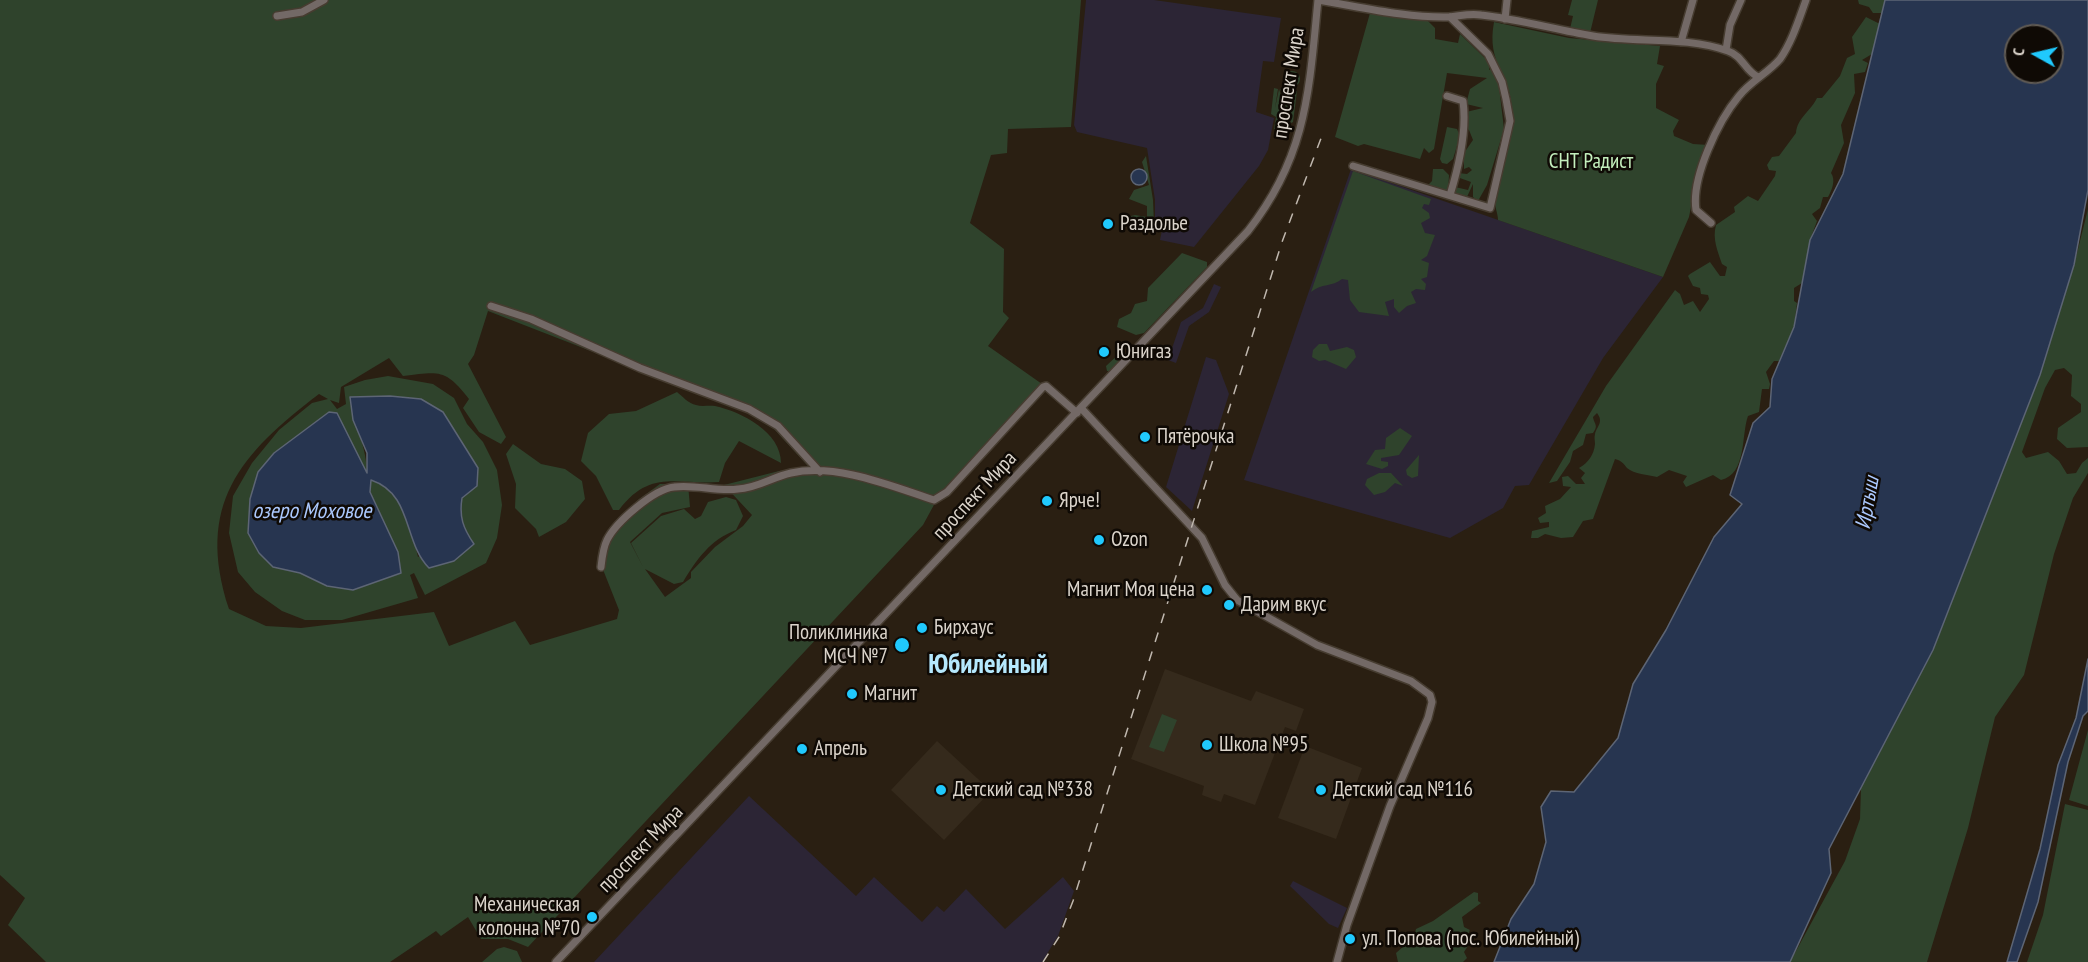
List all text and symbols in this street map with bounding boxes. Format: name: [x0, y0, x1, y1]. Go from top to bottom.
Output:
north arrow: [2004, 24, 2064, 84]
street label: проспект Мира: [1268, 26, 1310, 140]
text: С: [2008, 47, 2029, 57]
park label: СНТ Радист: [1549, 149, 1633, 175]
place label: Раздолье: [1120, 211, 1188, 237]
marker: Раздолье: [1101, 217, 1115, 231]
place label: Юнигаз: [1116, 339, 1171, 365]
marker: Юнигаз: [1097, 345, 1111, 359]
place label: Пятёрочка: [1157, 424, 1234, 450]
marker: Пятёрочка: [1138, 430, 1152, 444]
street label: проспект Мира: [928, 447, 1022, 545]
water label: Иртыш: [1850, 475, 1886, 531]
place label: Ярче!: [1059, 488, 1100, 514]
marker: Ярче!: [1040, 494, 1054, 508]
water label: озеро Моховое: [253, 499, 371, 525]
place label: Ozon: [1111, 527, 1148, 553]
marker: Ozon: [1092, 533, 1106, 547]
place label: Магнит Моя цена: [1067, 577, 1195, 603]
marker: Магнит Моя цена: [1200, 583, 1214, 597]
place label: Дарим вкус: [1241, 592, 1326, 618]
marker: Дарим вкус: [1222, 598, 1236, 612]
place label: Бирхаус: [934, 615, 994, 641]
place label: Поликлиника МСЧ №7: [789, 620, 888, 670]
marker: Бирхаус: [915, 621, 929, 635]
marker: Поликлиника МСЧ №7: [893, 636, 911, 654]
district label: Юбилейный: [928, 649, 1048, 681]
place label: Магнит: [864, 681, 917, 707]
marker: Магнит: [845, 687, 859, 701]
place label: Школа №95: [1219, 732, 1308, 758]
place label: Апрель: [814, 736, 867, 762]
marker: Школа №95: [1200, 738, 1214, 752]
marker: Апрель: [795, 742, 809, 756]
place label: Детский сад №338: [953, 777, 1093, 803]
place label: Детский сад №116: [1333, 777, 1473, 803]
marker: Детский сад №338: [934, 783, 948, 797]
marker: Детский сад №116: [1314, 783, 1328, 797]
street label: проспект Мира: [593, 800, 689, 898]
place label: Механическая колонна №70: [474, 892, 580, 942]
marker: Механическая колонна №70: [585, 910, 599, 924]
place label: ул. Попова (пос. Юбилейный): [1362, 926, 1579, 952]
marker: ул. Попова (пос. Юбилейный): [1343, 932, 1357, 946]

